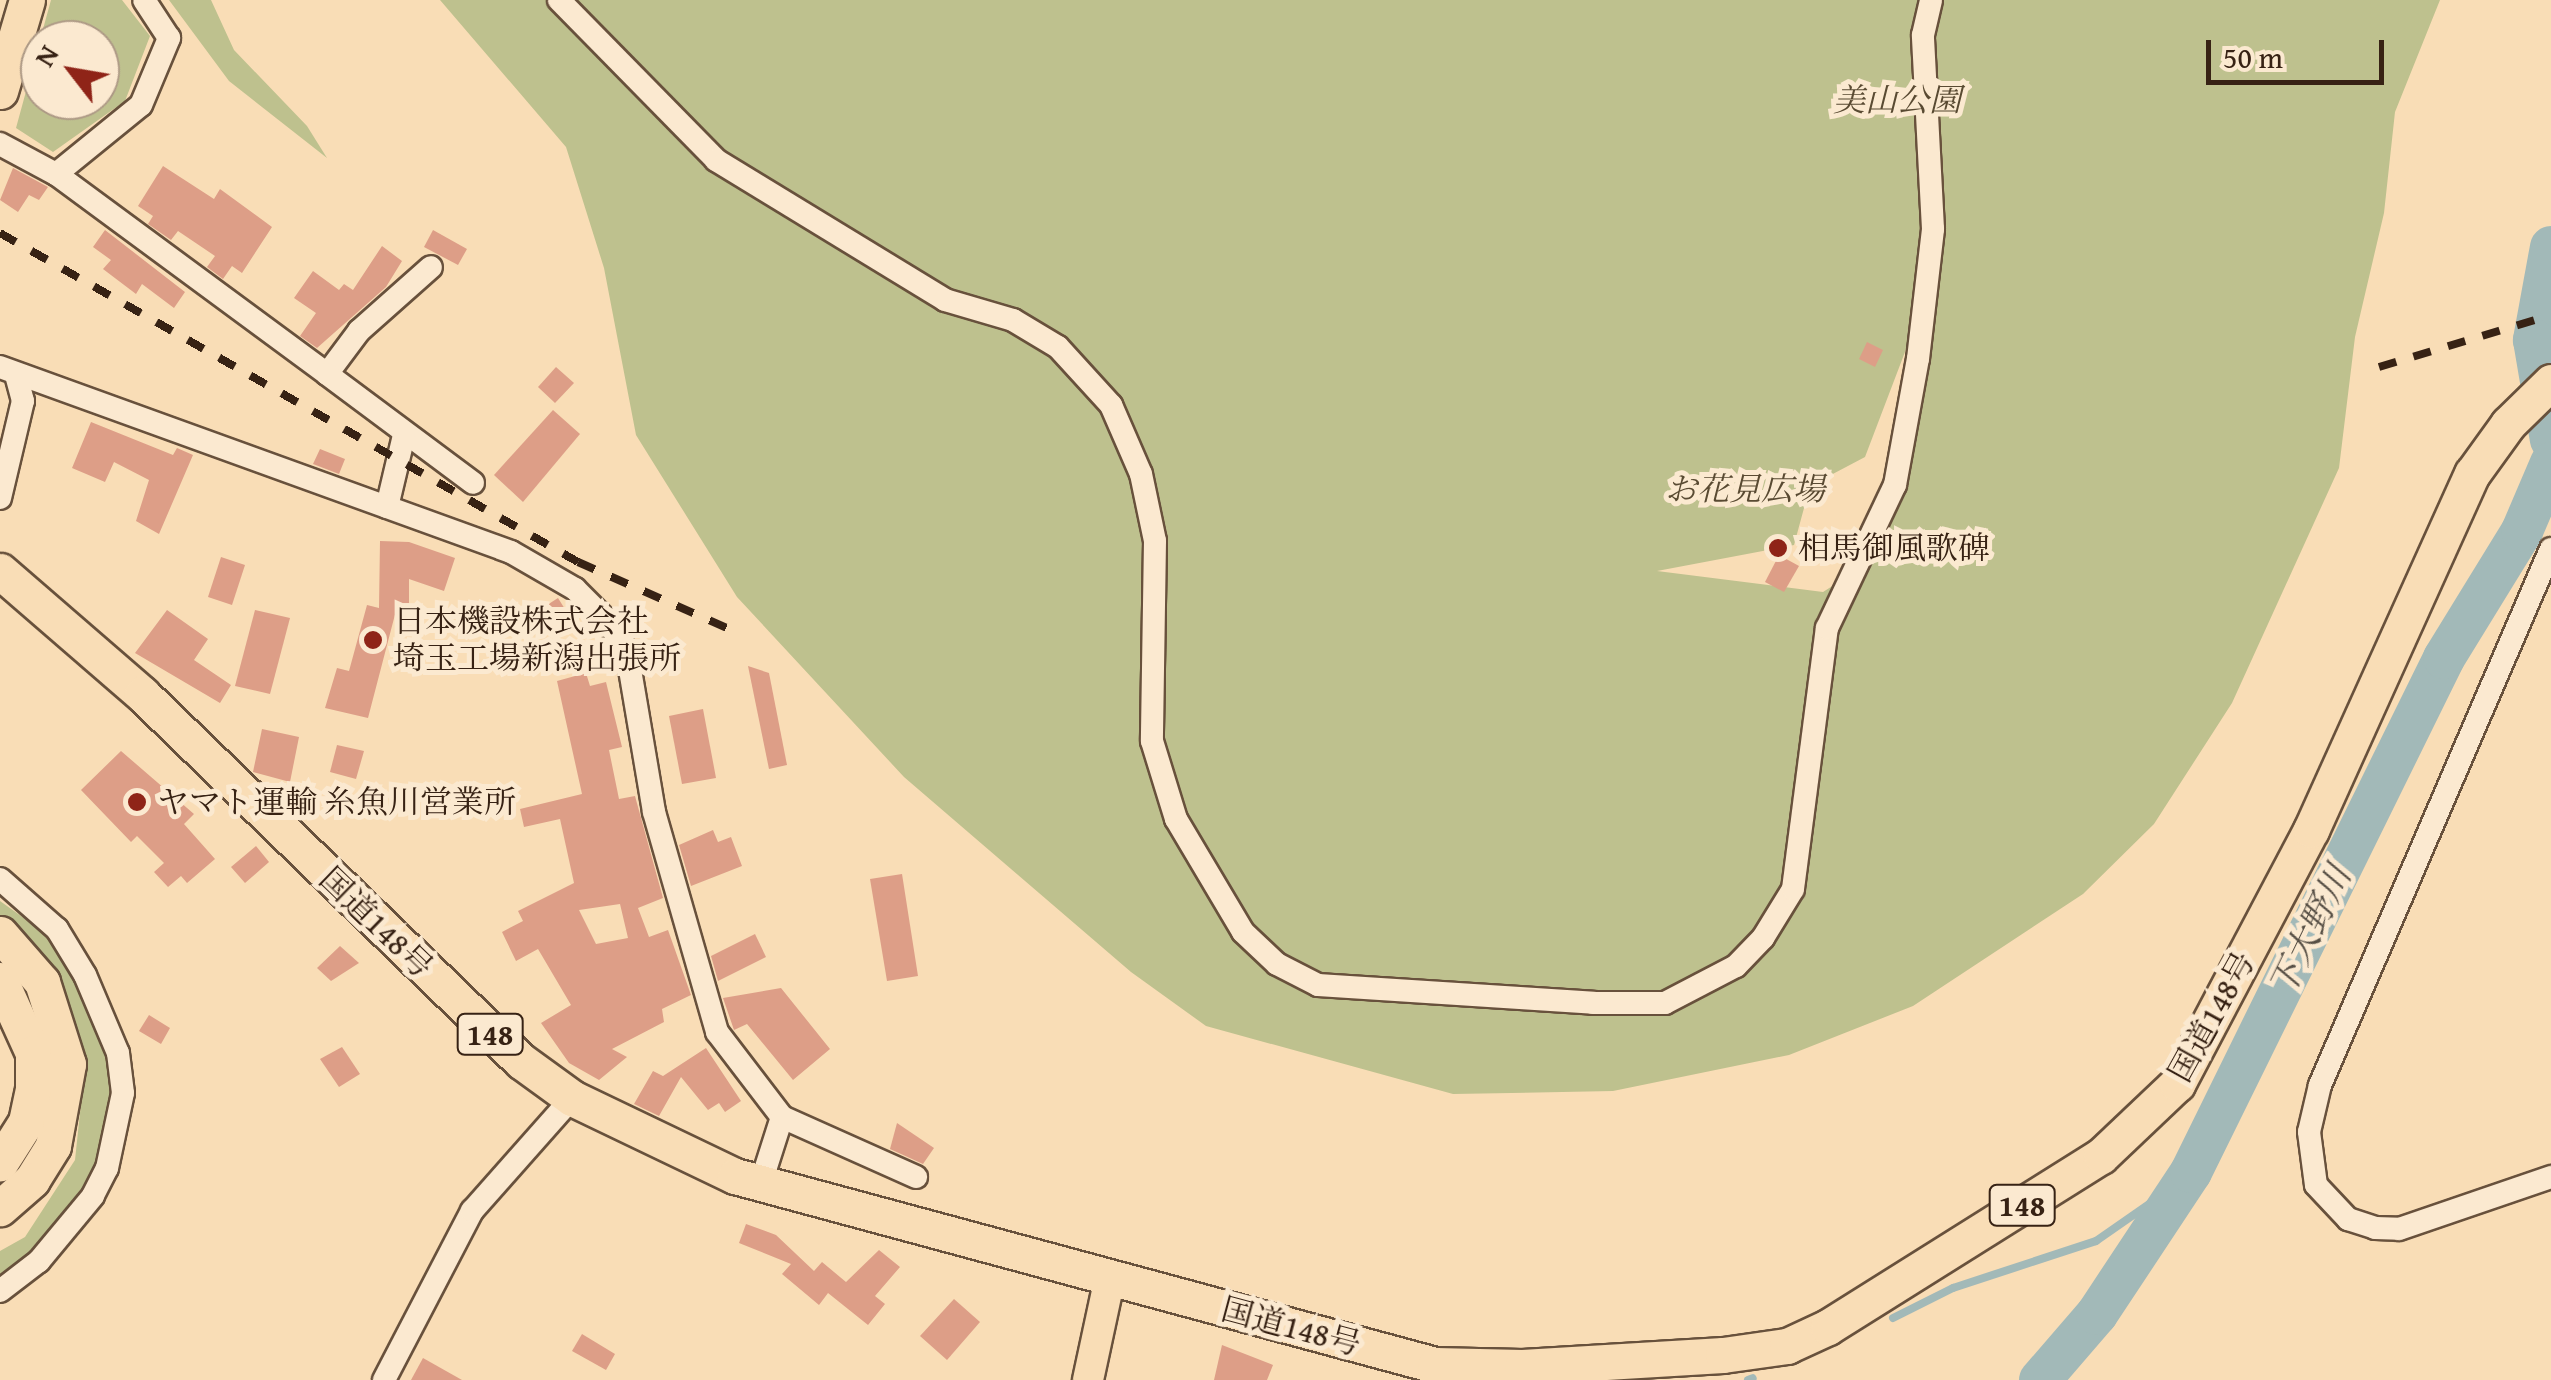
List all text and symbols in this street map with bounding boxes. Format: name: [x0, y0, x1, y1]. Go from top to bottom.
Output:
north arrow: [20, 20, 120, 120]
scale bar: [2211, 20, 2388, 82]
text: 50 m: [2223, 35, 2283, 79]
text: N: [23, 37, 68, 74]
park label: 美山公園: [1833, 81, 1961, 119]
park label: お花見広場: [1665, 470, 1825, 508]
place label: 相馬御風歌碑: [1798, 529, 1990, 567]
marker: 相馬御風歌碑: [1767, 537, 1789, 559]
place label: 日本機設株式会社 埼玉工場新潟出張所: [393, 603, 681, 678]
marker: 日本機設株式会社 埼玉工場新潟出張所: [362, 629, 384, 651]
place label: ヤマト運輸 糸魚川営業所: [157, 783, 516, 821]
marker: ヤマト運輸 糸魚川営業所: [126, 791, 148, 813]
water label: 下大野川: [2260, 859, 2360, 1003]
street label: 国道148号: [312, 860, 440, 986]
street label: 国道148号: [2161, 945, 2263, 1089]
road number: 148: [455, 1009, 525, 1059]
road number: 148: [1987, 1180, 2057, 1230]
street label: 国道148号: [1217, 1290, 1365, 1364]

